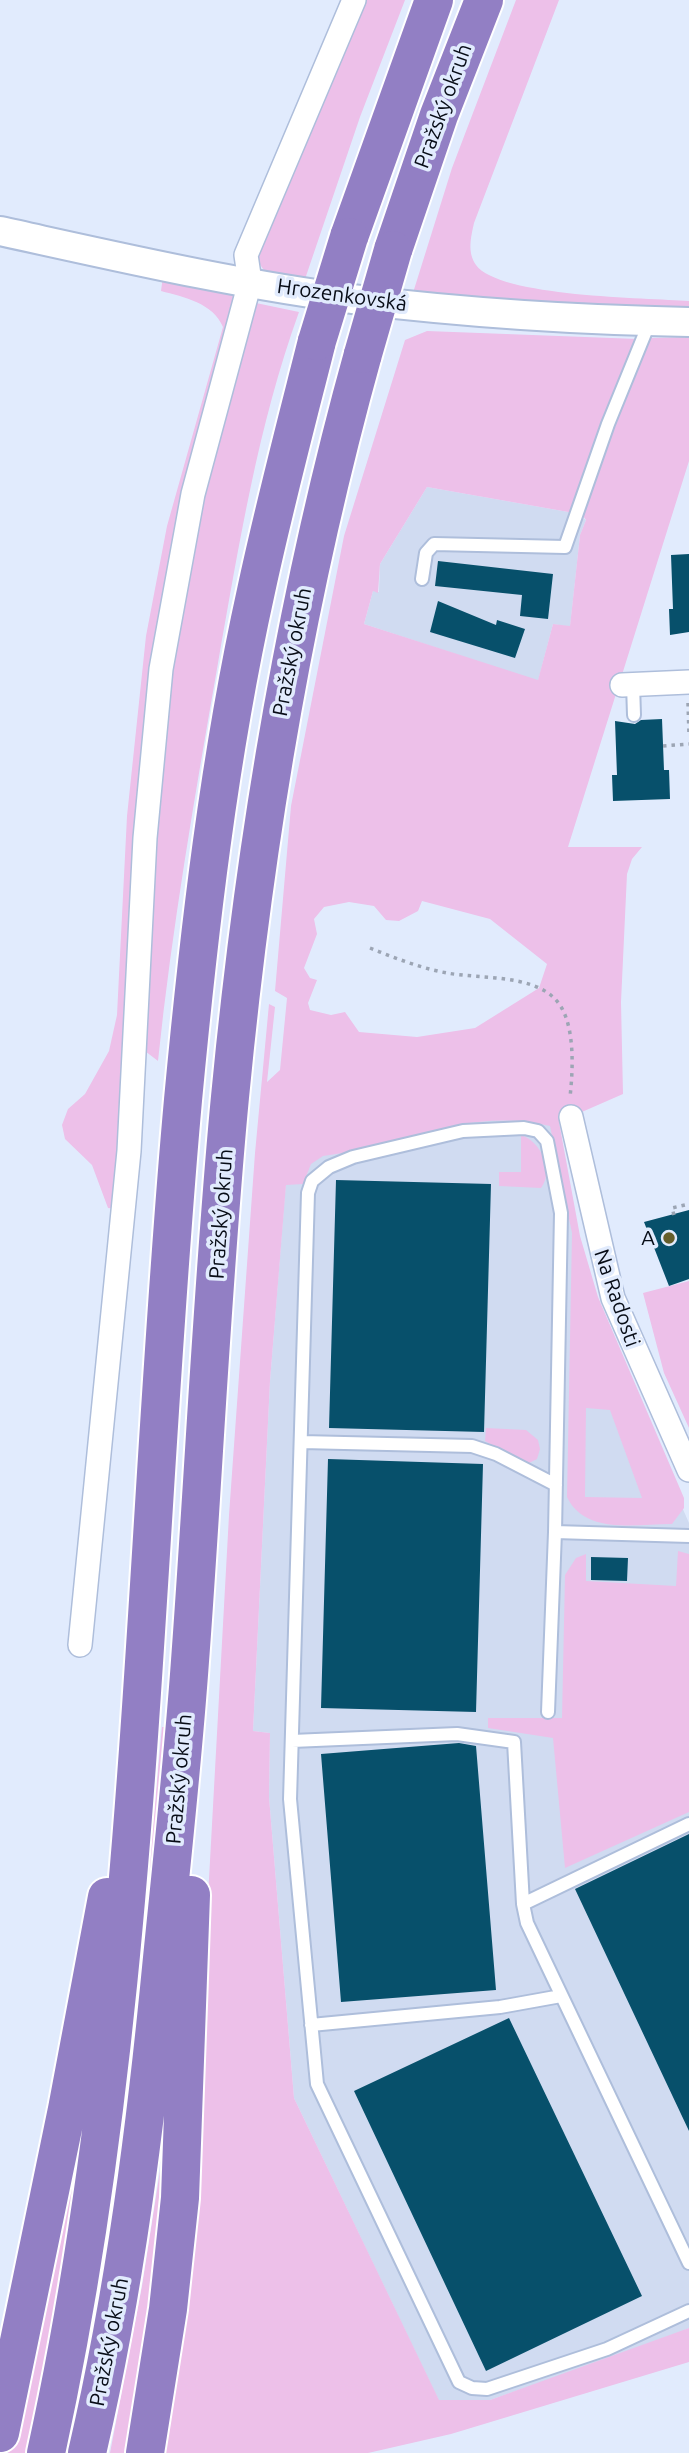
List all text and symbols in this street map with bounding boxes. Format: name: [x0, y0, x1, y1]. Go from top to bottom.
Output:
street label: Pražský okruh: [409, 40, 477, 172]
street label: Hrozenkovská: [275, 273, 409, 317]
street label: Pražský okruh: [267, 586, 317, 718]
street label: Pražský okruh: [204, 1148, 238, 1280]
place label: A: [641, 1225, 655, 1251]
marker: A: [661, 1230, 677, 1246]
street label: Na Radosti: [589, 1246, 645, 1350]
street label: Pražský okruh: [161, 1713, 197, 1845]
street label: Pražský okruh: [84, 2276, 134, 2408]

